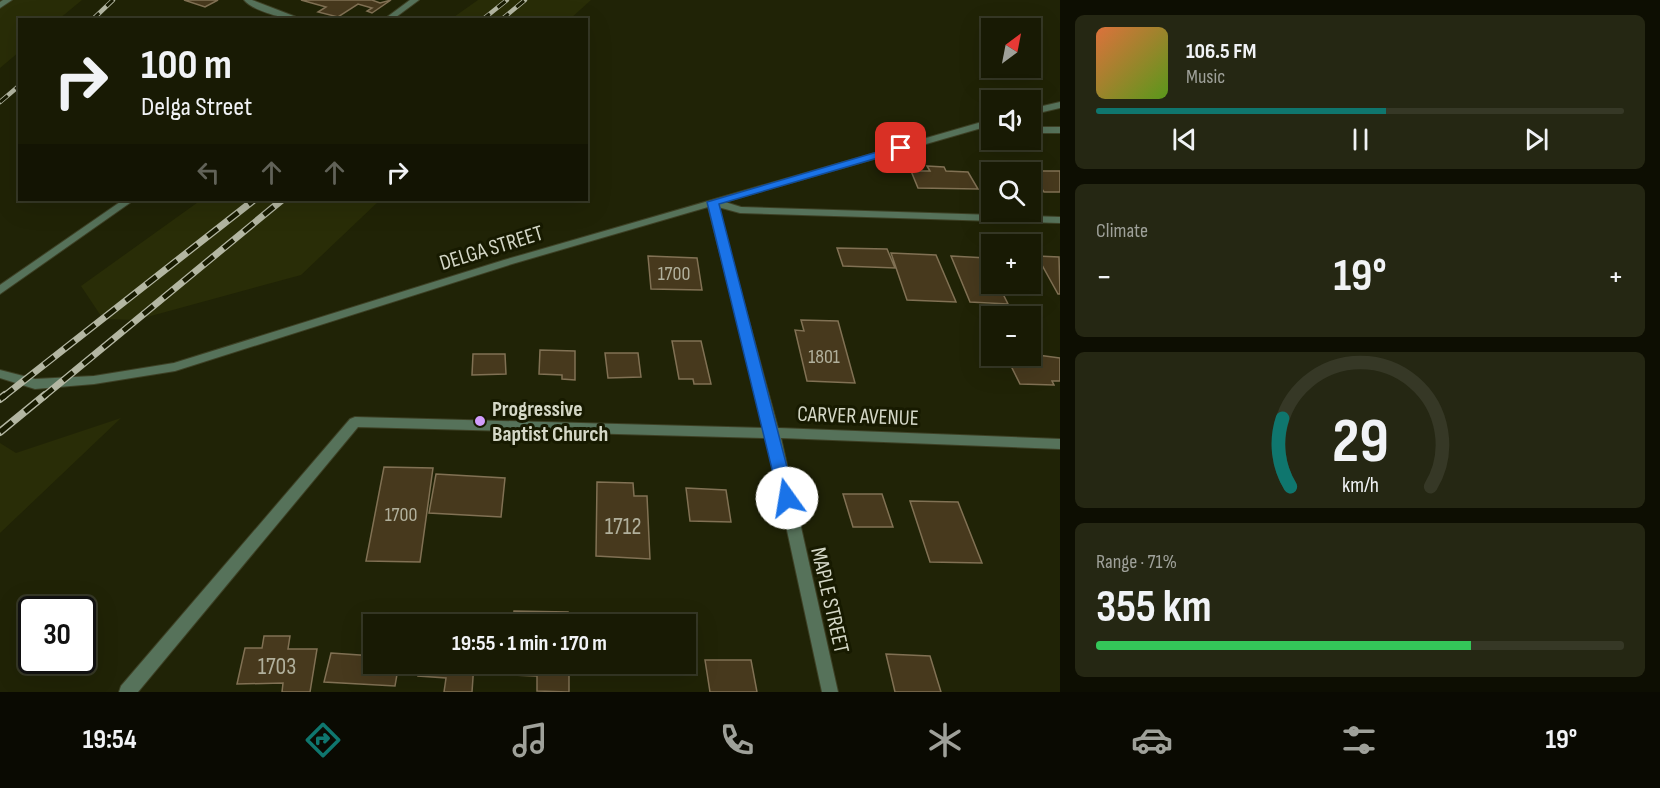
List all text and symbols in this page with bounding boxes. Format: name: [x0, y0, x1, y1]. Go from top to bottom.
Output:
north arrow: [981, 18, 1041, 78]
map controls: [981, 18, 1041, 366]
text: 106.5 FM: [1186, 38, 1256, 65]
text: 100 m: [141, 40, 232, 91]
icon: right: [42, 42, 120, 120]
text: Music: [1186, 65, 1225, 89]
button: sound: [981, 90, 1041, 150]
text: Delga Street: [141, 91, 252, 123]
pin: [875, 122, 926, 173]
icon: previous: [1168, 123, 1201, 156]
icon: pause: [1344, 123, 1377, 156]
icon: next: [1520, 123, 1553, 156]
icon: arrive: [884, 131, 917, 164]
icon: left: [192, 156, 225, 189]
icon: ahead: [255, 156, 288, 189]
icon: ahead: [318, 156, 351, 189]
icon: right: [381, 156, 414, 189]
button: search: [981, 162, 1041, 222]
text: Climate: [1096, 219, 1148, 243]
street label: DELGA STREET: [436, 220, 547, 277]
button: +: [981, 234, 1041, 294]
text: 19°: [1333, 249, 1387, 304]
text: −: [1096, 257, 1112, 297]
text: +: [1608, 257, 1624, 297]
house number: 1700: [658, 262, 690, 286]
button: −: [981, 306, 1041, 366]
house number: 1801: [808, 345, 840, 369]
place label: Progressive Baptist Church: [492, 396, 608, 448]
street label: CARVER AVENUE: [797, 401, 919, 432]
text: 29: [1332, 406, 1388, 481]
marker: Progressive Baptist Church: [473, 414, 487, 428]
position arrow: [755, 466, 819, 530]
text: km/h: [1341, 474, 1379, 499]
house number: 1700: [385, 503, 417, 527]
house number: 1712: [605, 512, 641, 541]
street label: MAPLE STREET: [804, 545, 855, 656]
text: Range · 71%: [1096, 550, 1177, 574]
text: 355 km: [1096, 580, 1212, 635]
speed limit sign: 30: [18, 596, 96, 674]
text: 19:55 · 1 min · 170 m: [452, 630, 607, 657]
house number: 1703: [258, 652, 296, 681]
icon: directions: [302, 719, 344, 761]
icon: music: [509, 719, 551, 761]
icon: phone: [716, 719, 758, 761]
icon: climate: [924, 719, 966, 761]
icon: car: [1131, 719, 1173, 761]
icon: filters: [1338, 719, 1380, 761]
text: 19:54: [83, 724, 137, 756]
text: 19°: [1545, 724, 1577, 756]

